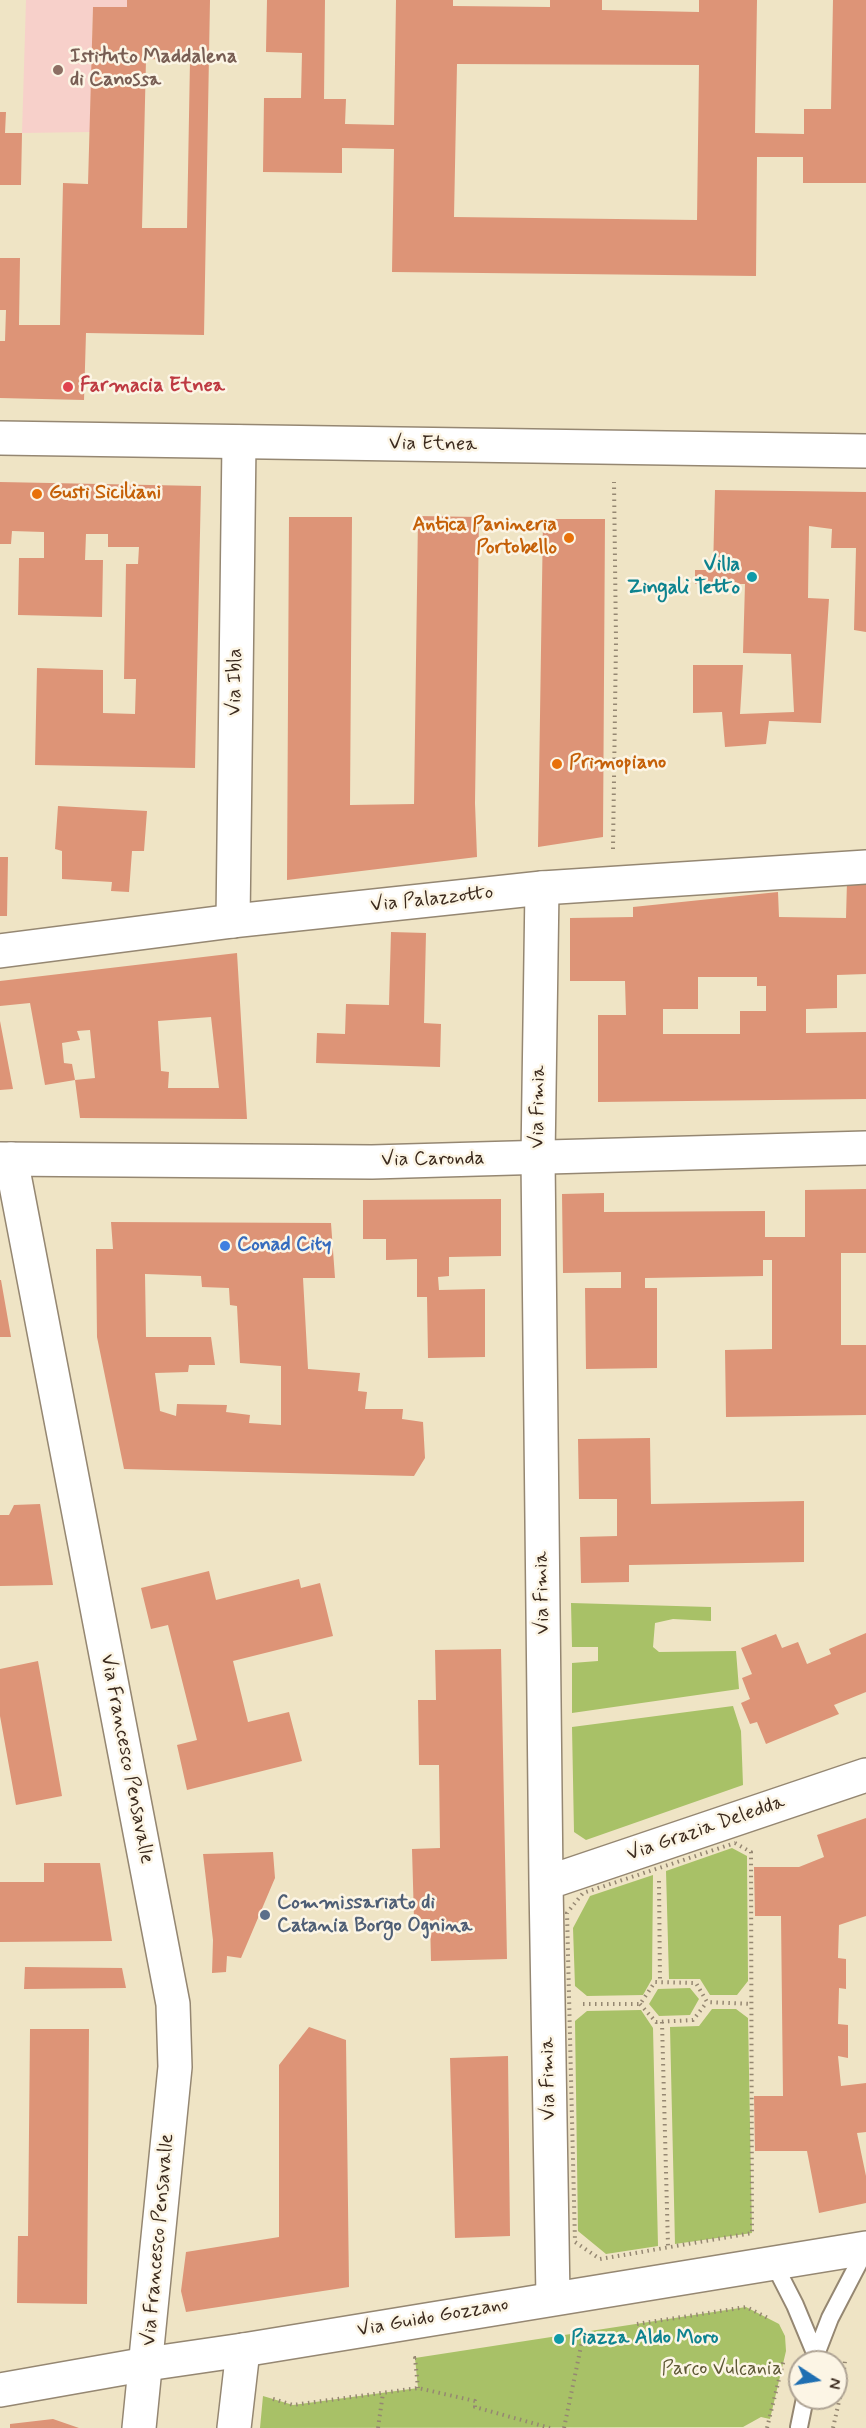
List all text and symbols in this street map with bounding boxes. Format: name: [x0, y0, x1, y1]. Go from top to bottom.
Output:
place label: Istituto Maddalena di Canossa: [70, 46, 237, 93]
marker: Istituto Maddalena di Canossa: [51, 63, 65, 77]
place label: Farmacia Etnea: [80, 375, 225, 399]
marker: Farmacia Etnea: [61, 380, 75, 394]
street label: Via Etnea: [389, 432, 477, 458]
place label: Gusti Siciliani: [49, 482, 161, 506]
marker: Gusti Siciliani: [30, 487, 44, 501]
place label: Antica Panineria Portobello: [412, 514, 557, 561]
marker: Antica Panineria Portobello: [562, 531, 576, 545]
place label: Villa Zingali Tetto: [627, 554, 740, 601]
marker: Villa Zingali Tetto: [745, 570, 759, 584]
street label: Via Ibla: [223, 648, 249, 716]
place label: Primopiano: [569, 752, 666, 776]
marker: Primopiano: [550, 757, 564, 771]
street label: Via Palazzotto: [369, 882, 495, 918]
street label: Via Fimia: [526, 1065, 552, 1149]
street label: Via Caronda: [381, 1147, 485, 1173]
place label: Conad City: [237, 1234, 331, 1258]
marker: Conad City: [218, 1239, 232, 1253]
street label: Via Fimia: [530, 1551, 556, 1635]
street label: Via Francesco Pensavalle: [94, 1652, 158, 1866]
street label: Via Grazia Deledda: [624, 1791, 788, 1867]
place label: Commissariato di Catania Borgo Ognina: [277, 1892, 472, 1939]
marker: Commissariato di Catania Borgo Ognina: [258, 1908, 272, 1922]
street label: Via Fimia: [536, 2037, 562, 2121]
street label: Via Francesco Pensavalle: [138, 2133, 180, 2347]
street label: Via Guido Gozzano: [355, 2293, 511, 2343]
place label: Piazza Aldo Moro: [571, 2327, 718, 2351]
marker: Piazza Aldo Moro: [552, 2332, 566, 2346]
north arrow: [788, 2350, 848, 2410]
park label: Parco Vulcania: [662, 2358, 782, 2382]
text: N: [823, 2376, 846, 2391]

